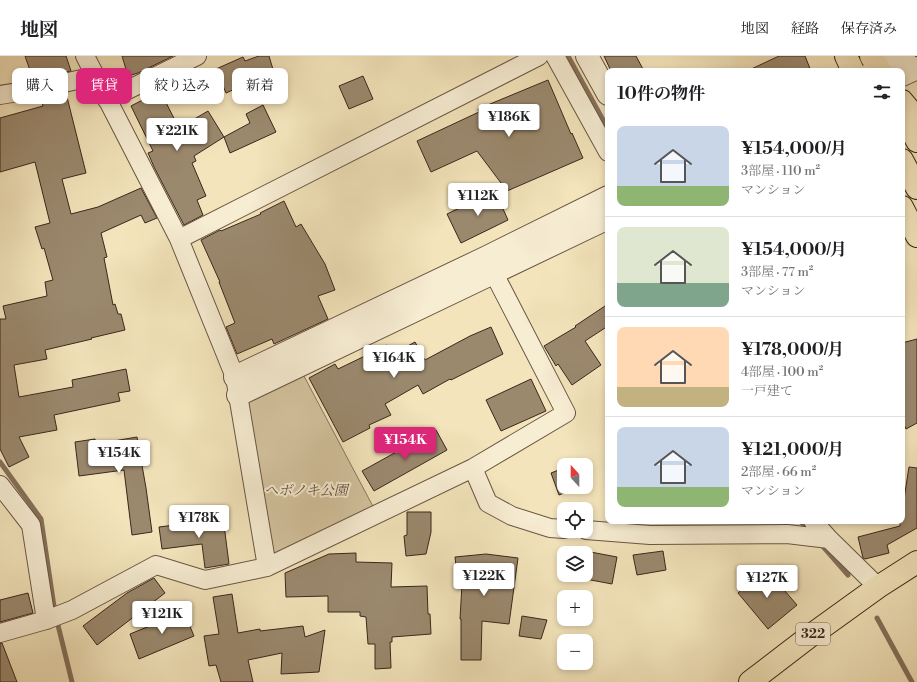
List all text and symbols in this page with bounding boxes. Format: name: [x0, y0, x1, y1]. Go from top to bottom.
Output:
text: 地図: [20, 18, 58, 42]
text: 地図: [741, 20, 769, 38]
text: 経路: [791, 20, 819, 38]
text: 保存済み: [841, 20, 897, 38]
chip: 購入: [12, 68, 68, 104]
chip: 賃貸: [76, 68, 132, 104]
chip: 絞り込み: [140, 68, 224, 104]
chip: 新着: [232, 68, 288, 104]
icon: filters: [871, 81, 893, 103]
text: 10件の物件: [617, 83, 705, 105]
pin: ¥186K: [481, 104, 537, 138]
text: ¥186K: [487, 109, 531, 125]
pin: ¥221K: [149, 118, 205, 152]
text: ¥221K: [155, 123, 199, 139]
text: ¥154,000/月: [741, 138, 847, 160]
icon: home: [649, 142, 697, 190]
text: 3部屋 · 110 m²: [741, 163, 820, 179]
text: マンション: [741, 182, 805, 198]
pin: ¥112K: [450, 183, 506, 217]
text: ¥112K: [457, 188, 499, 204]
text: ¥154,000/月: [741, 239, 847, 261]
icon: home: [649, 243, 697, 291]
text: 3部屋 · 77 m²: [741, 264, 813, 280]
text: マンション: [741, 283, 805, 299]
text: ¥178,000/月: [741, 339, 844, 361]
icon: home: [649, 343, 697, 391]
pin: ¥164K: [366, 345, 422, 379]
text: ¥164K: [372, 350, 416, 366]
text: 4部屋 · 100 m²: [741, 364, 823, 380]
text: 一戸建て: [741, 383, 793, 399]
pin: ¥154K: [377, 427, 433, 461]
text: ¥154K: [383, 432, 427, 448]
text: ¥121,000/月: [741, 439, 844, 461]
pin: ¥154K: [91, 440, 147, 474]
icon: home: [649, 443, 697, 491]
text: ¥154K: [97, 445, 141, 461]
north arrow: [557, 458, 593, 494]
map controls: [557, 458, 593, 670]
text: 2部屋 · 66 m²: [741, 464, 816, 480]
park label: ヘボノキ公園: [264, 482, 350, 500]
text: マンション: [741, 483, 805, 499]
button: locate: [557, 502, 593, 538]
pin: ¥178K: [171, 505, 227, 539]
text: ¥178K: [178, 510, 220, 526]
button: layers: [557, 546, 593, 582]
pin: ¥122K: [456, 563, 512, 597]
pin: ¥127K: [739, 565, 795, 599]
text: ¥122K: [462, 568, 506, 584]
text: ¥127K: [746, 570, 788, 586]
button: +: [557, 590, 593, 626]
pin: ¥121K: [134, 601, 190, 635]
text: ¥121K: [141, 606, 183, 622]
road number: 322: [796, 623, 830, 645]
button: −: [557, 634, 593, 670]

